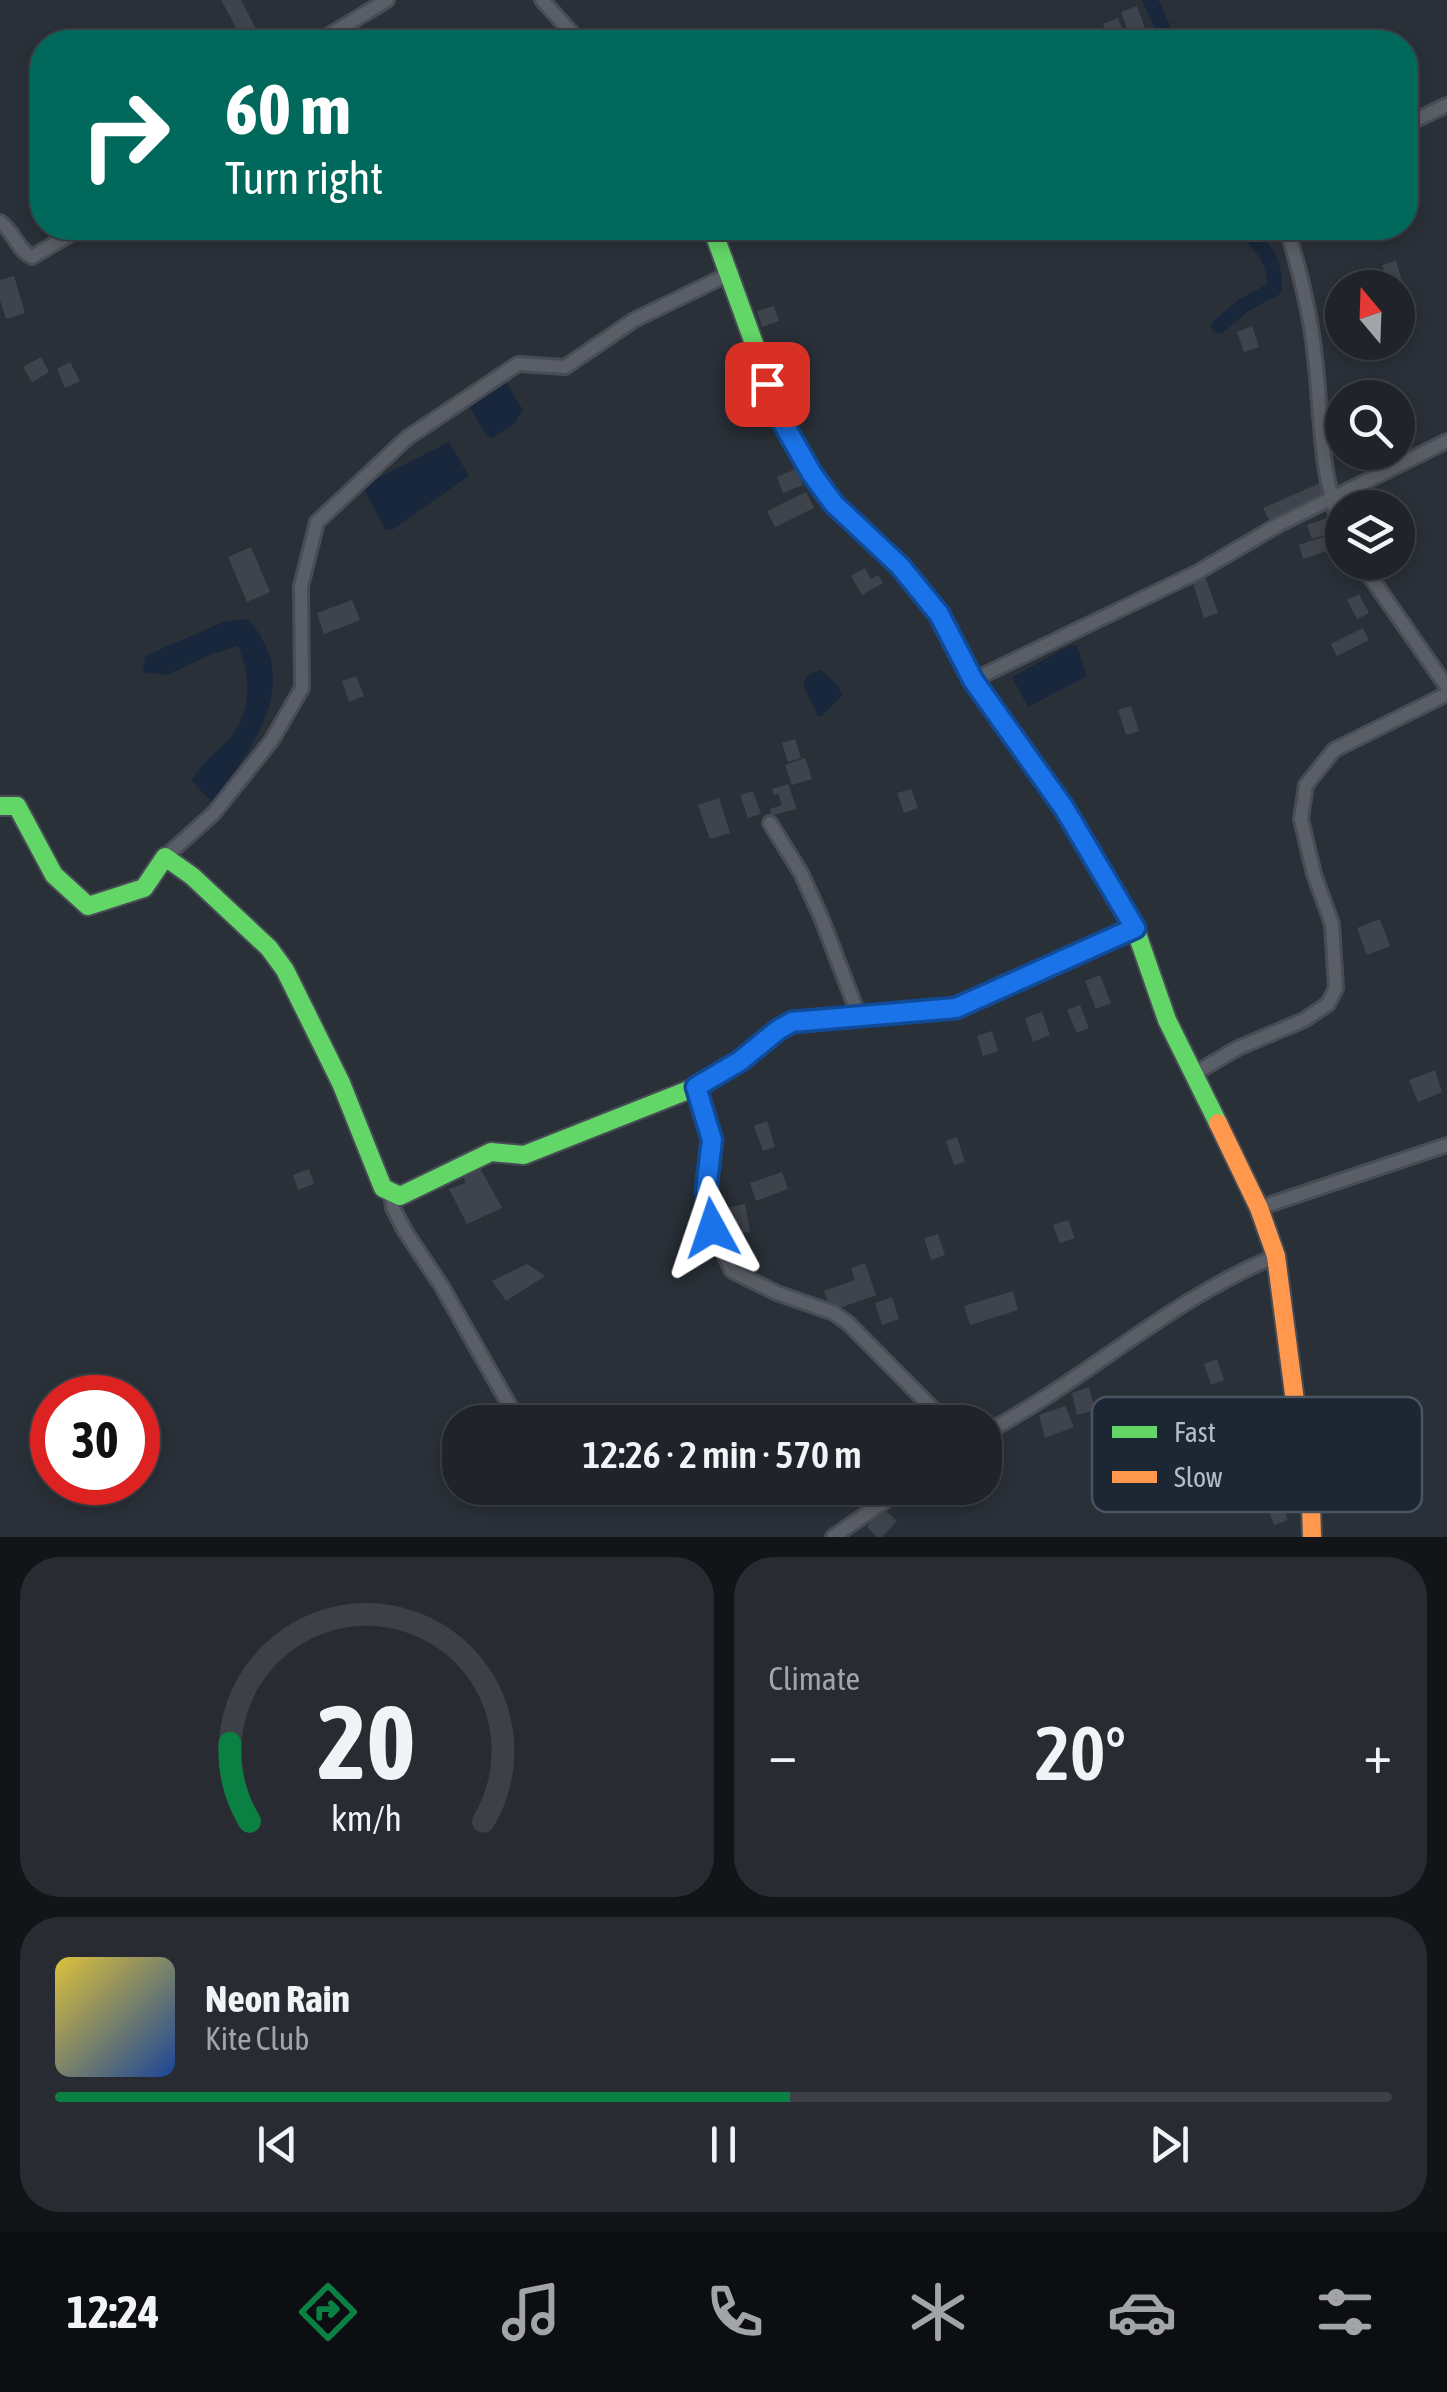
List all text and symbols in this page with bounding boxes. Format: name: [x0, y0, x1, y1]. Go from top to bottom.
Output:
text: 60 m: [225, 69, 351, 149]
icon: right: [60, 70, 190, 200]
text: Turn right: [225, 152, 383, 204]
north arrow: [1325, 270, 1415, 360]
map controls: [1325, 270, 1415, 580]
pin: [725, 342, 810, 427]
icon: arrive: [740, 357, 795, 412]
button: search: [1325, 380, 1415, 470]
button: layers: [1325, 490, 1415, 580]
position arrow: [660, 1176, 764, 1280]
speed limit sign: 30: [30, 1375, 160, 1505]
legend: [1092, 1397, 1422, 1512]
text: Fast: [1174, 1416, 1216, 1448]
text: 12:26 · 2 min · 570 m: [582, 1433, 862, 1476]
text: Slow: [1174, 1461, 1223, 1493]
text: Climate: [769, 1660, 860, 1697]
text: 20: [318, 1682, 416, 1801]
text: 20°: [1035, 1710, 1126, 1796]
text: −: [769, 1722, 797, 1785]
text: +: [1363, 1722, 1392, 1785]
text: km/h: [331, 1798, 402, 1839]
text: Neon Rain: [205, 1977, 350, 2020]
text: Kite Club: [205, 2020, 309, 2057]
icon: previous: [250, 2117, 305, 2172]
icon: pause: [696, 2117, 751, 2172]
icon: next: [1142, 2117, 1197, 2172]
icon: directions: [293, 2277, 363, 2347]
icon: music: [496, 2277, 566, 2347]
icon: phone: [700, 2277, 770, 2347]
icon: climate: [903, 2277, 973, 2347]
icon: car: [1107, 2277, 1177, 2347]
icon: filters: [1310, 2277, 1380, 2347]
text: 12:24: [67, 2286, 159, 2338]

